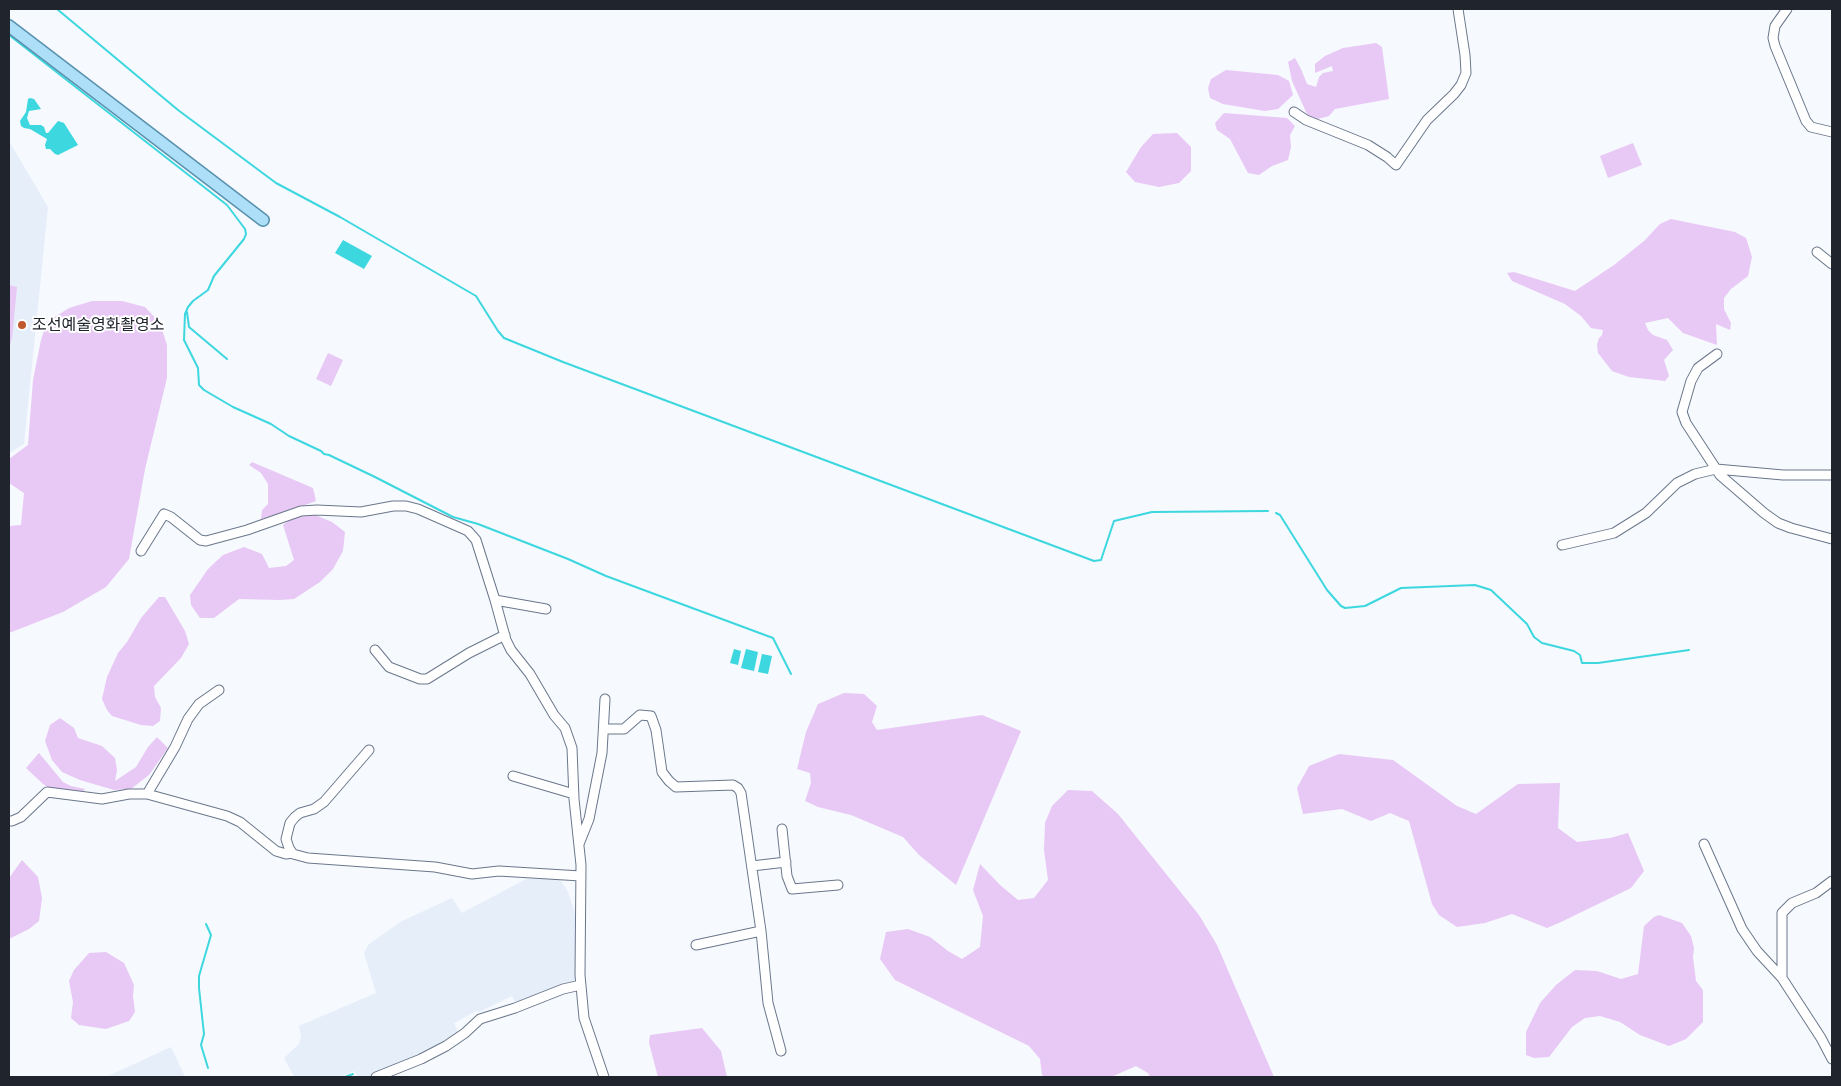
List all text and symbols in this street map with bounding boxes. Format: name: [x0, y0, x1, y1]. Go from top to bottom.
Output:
place label: 조선예술영화촬영소: [32, 315, 164, 335]
marker: 조선예술영화촬영소: [16, 319, 28, 331]

